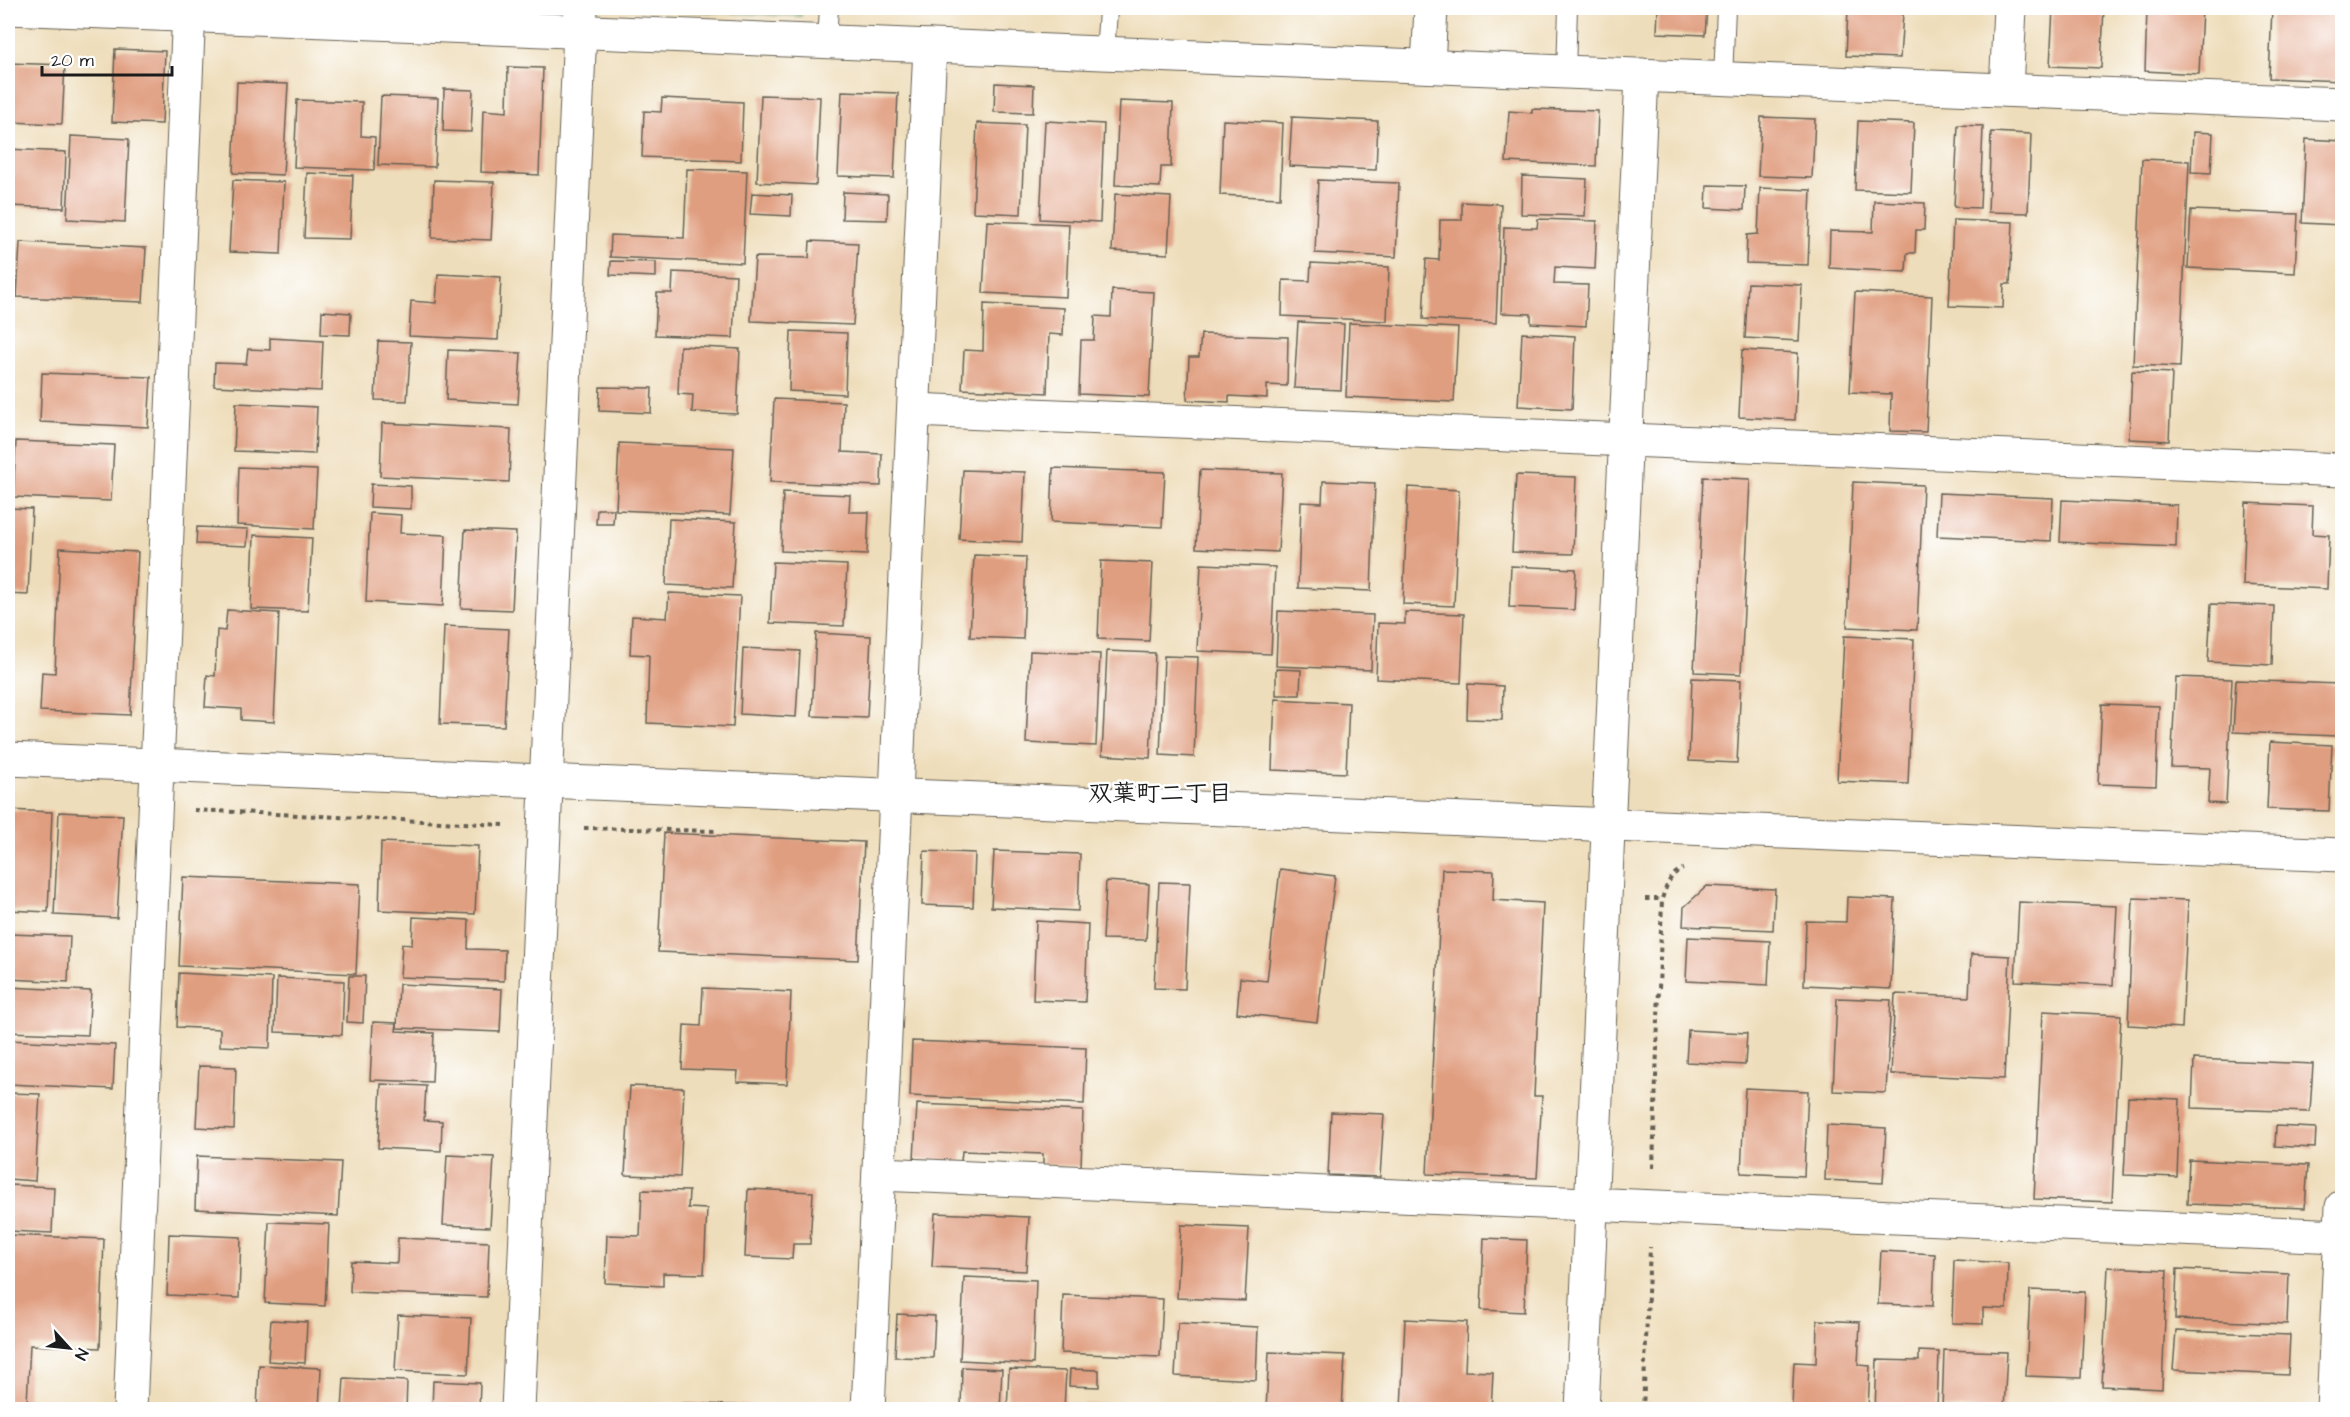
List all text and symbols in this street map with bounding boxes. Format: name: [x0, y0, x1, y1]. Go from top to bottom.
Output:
scale bar: [42, 39, 172, 77]
text: 20 m: [51, 48, 94, 73]
district label: 双葉町二丁目: [1088, 777, 1232, 811]
north arrow: [39, 1318, 99, 1378]
text: N: [69, 1345, 94, 1364]

